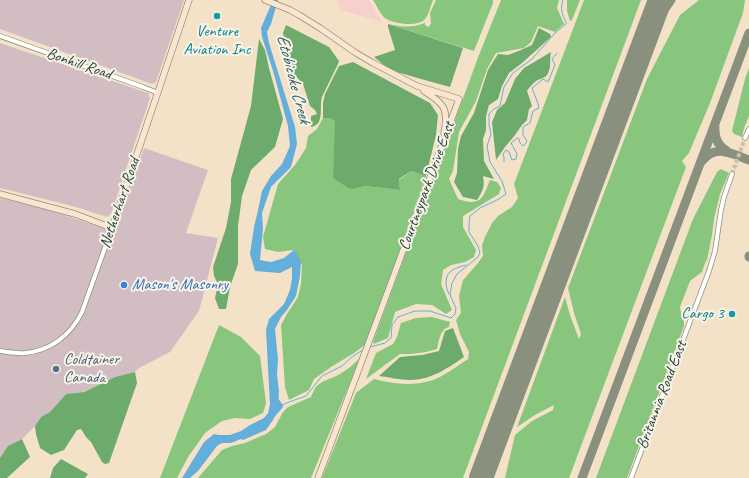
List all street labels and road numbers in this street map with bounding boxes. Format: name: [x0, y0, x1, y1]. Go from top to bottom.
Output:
street label: Bonhill Road: [44, 44, 114, 84]
street label: Courtneypark Drive East: [395, 119, 459, 253]
street label: Netherhart Road: [96, 155, 144, 251]
street label: Britannia Road East: [633, 338, 691, 452]

